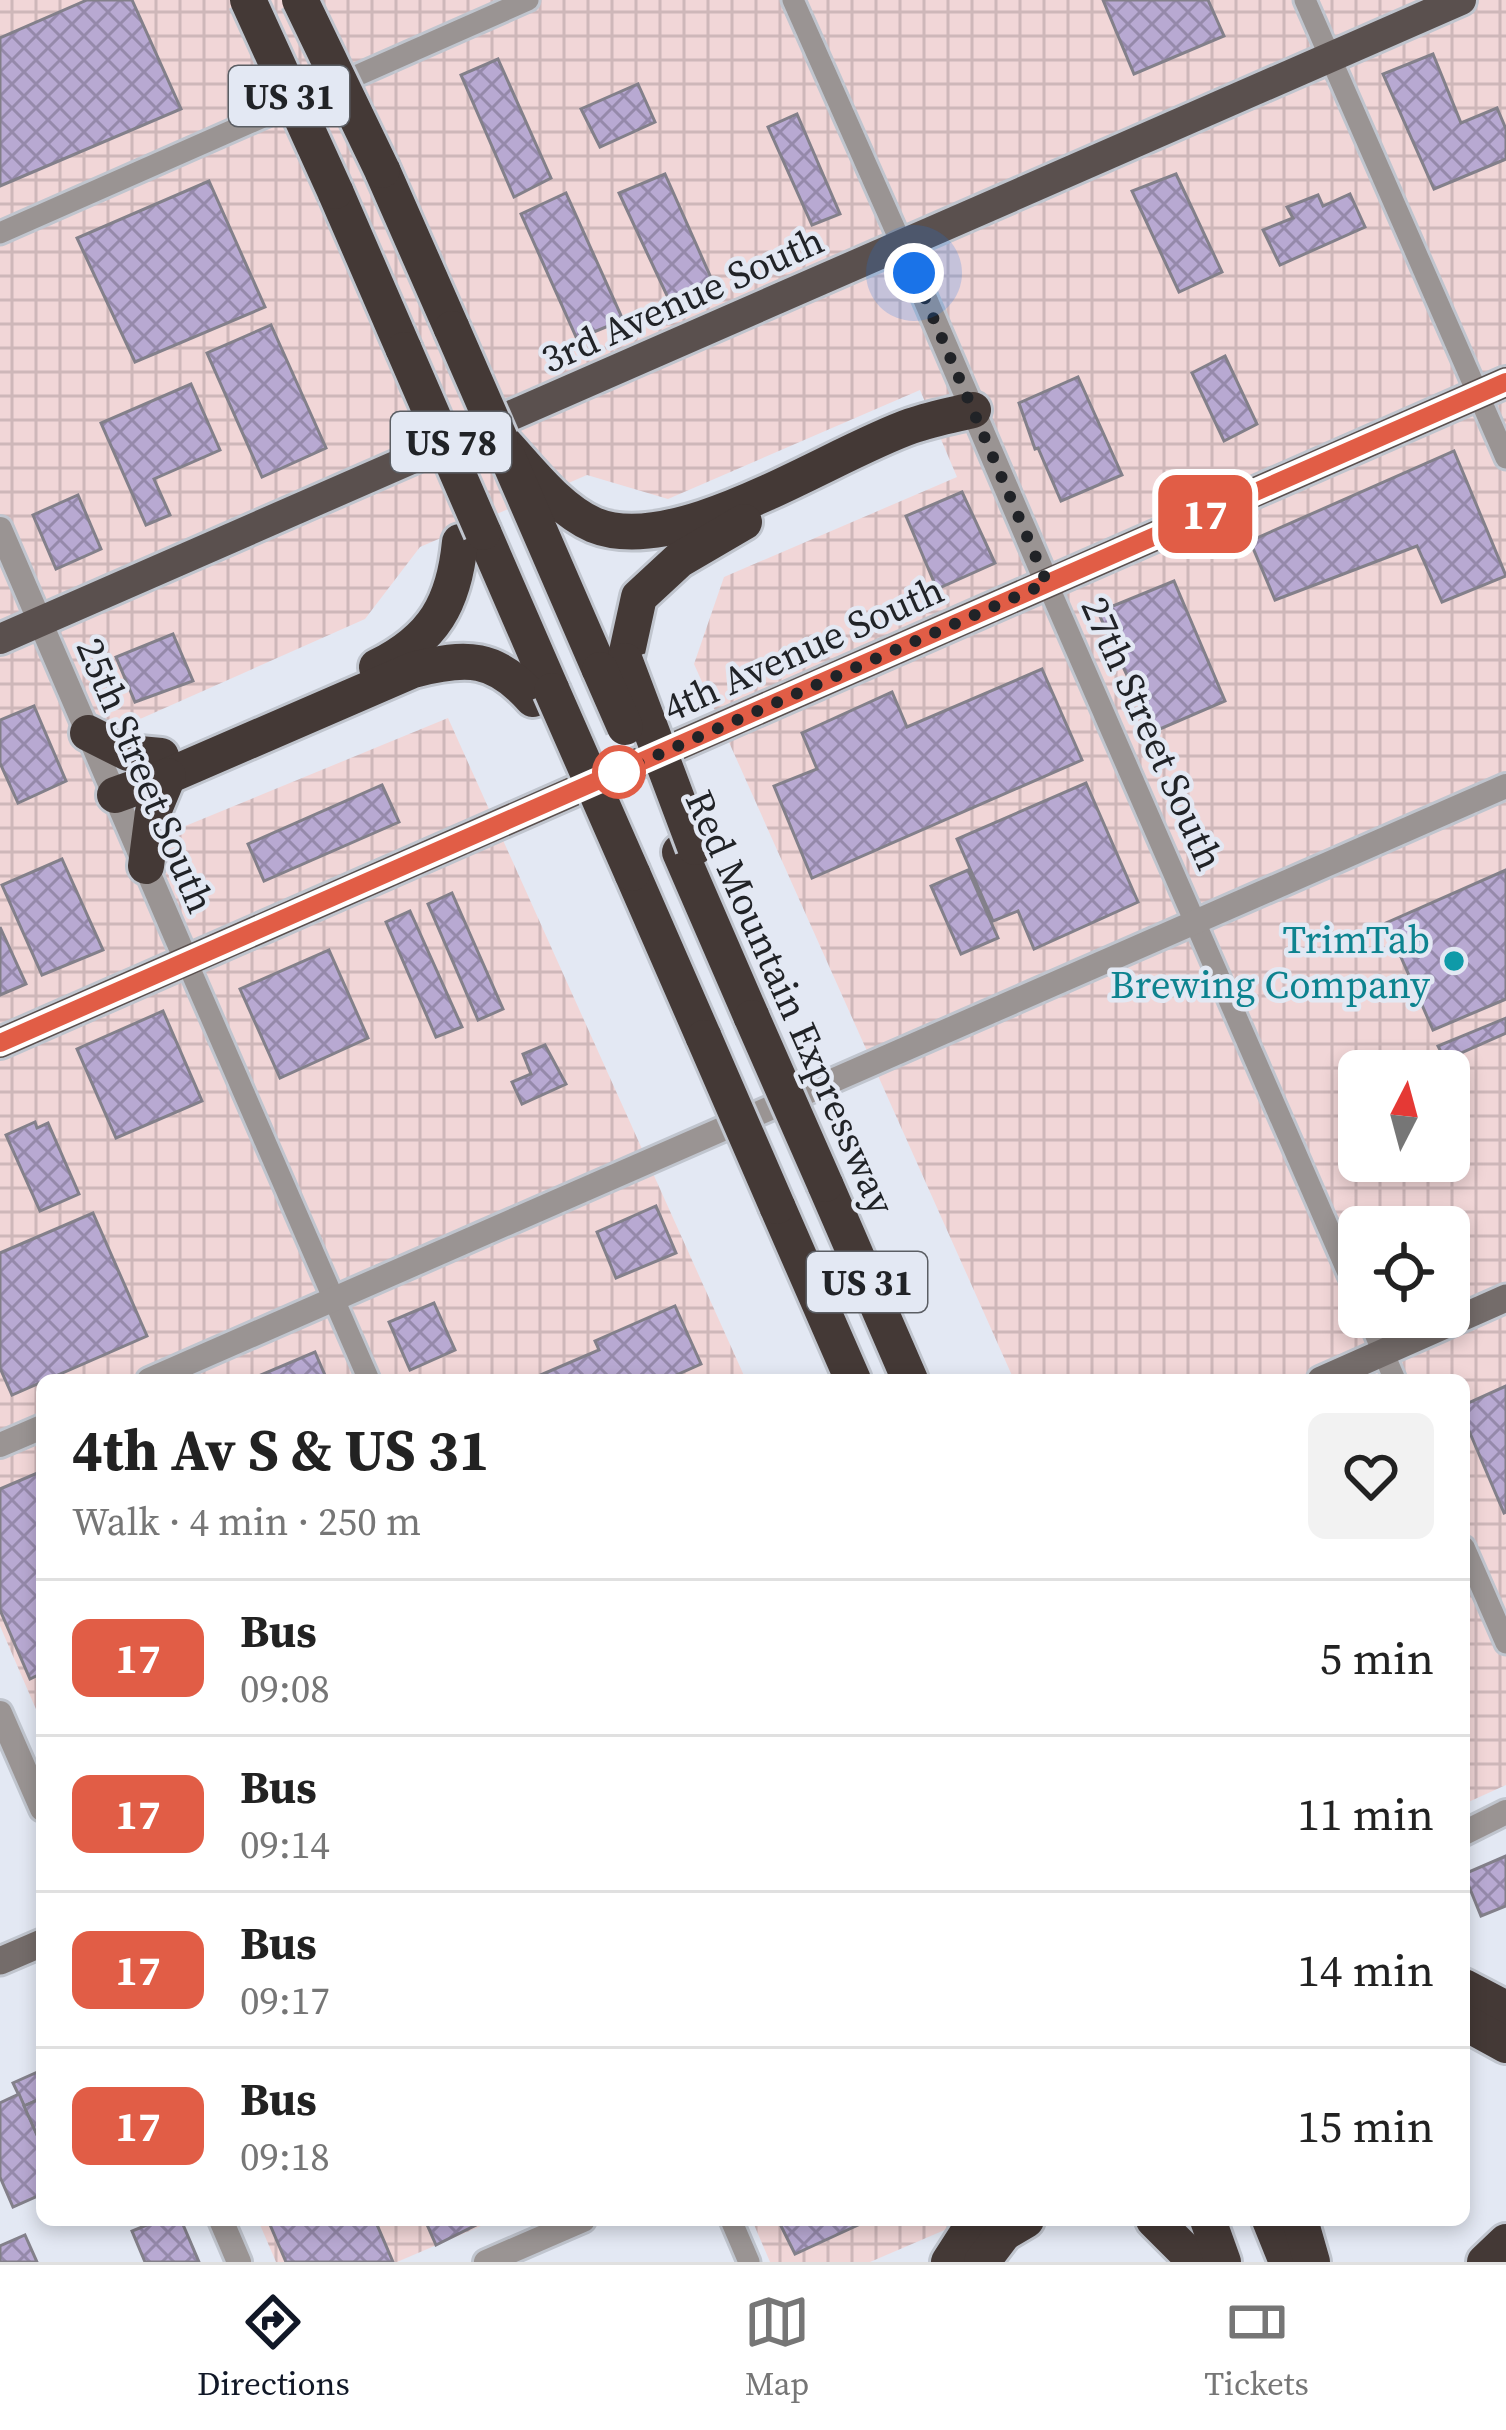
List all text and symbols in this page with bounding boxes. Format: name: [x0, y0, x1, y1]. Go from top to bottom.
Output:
road number: US 31: [229, 66, 349, 126]
street label: 3rd Avenue South: [533, 213, 832, 385]
your location: [884, 243, 944, 303]
road number: US 78: [391, 412, 511, 472]
line badge: 17: [1151, 475, 1259, 553]
text: 17: [1182, 485, 1228, 543]
street label: 4th Avenue South: [655, 563, 952, 734]
street label: 27th Street South: [1069, 588, 1237, 878]
street label: 25th Street South: [64, 630, 227, 921]
unlabelled marker: [594, 747, 644, 797]
street label: Red Mountain Expressway: [673, 782, 908, 1223]
place label: TrimTab Brewing Company: [1110, 913, 1430, 1011]
marker: TrimTab Brewing Company: [1441, 948, 1467, 974]
north arrow: [1338, 1050, 1470, 1182]
map controls: [1338, 1050, 1470, 1338]
button: locate: [1338, 1206, 1470, 1338]
road number: US 31: [807, 1252, 927, 1312]
text: 4th Av S & US 31: [72, 1411, 490, 1489]
button: heart: [1308, 1413, 1434, 1539]
text: Walk · 4 min · 250 m: [72, 1495, 421, 1548]
text: Bus: [240, 1600, 317, 1662]
text: 5 min: [1320, 1627, 1434, 1689]
text: 17: [115, 1629, 161, 1687]
text: 09:08: [240, 1662, 330, 1715]
text: Bus: [240, 1756, 317, 1818]
text: 11 min: [1297, 1783, 1434, 1845]
text: 17: [115, 1785, 161, 1843]
text: 09:14: [240, 1818, 330, 1871]
text: Bus: [240, 1912, 317, 1974]
text: 14 min: [1297, 1939, 1434, 2001]
text: 17: [115, 1941, 161, 1999]
text: 09:17: [240, 1974, 330, 2027]
text: Bus: [240, 2068, 317, 2130]
text: 15 min: [1297, 2095, 1434, 2157]
text: 17: [115, 2097, 161, 2155]
text: 09:18: [240, 2130, 330, 2183]
tab: Directions: [197, 2289, 350, 2406]
tab: Map: [744, 2289, 810, 2406]
tab: Tickets: [1204, 2289, 1309, 2406]

